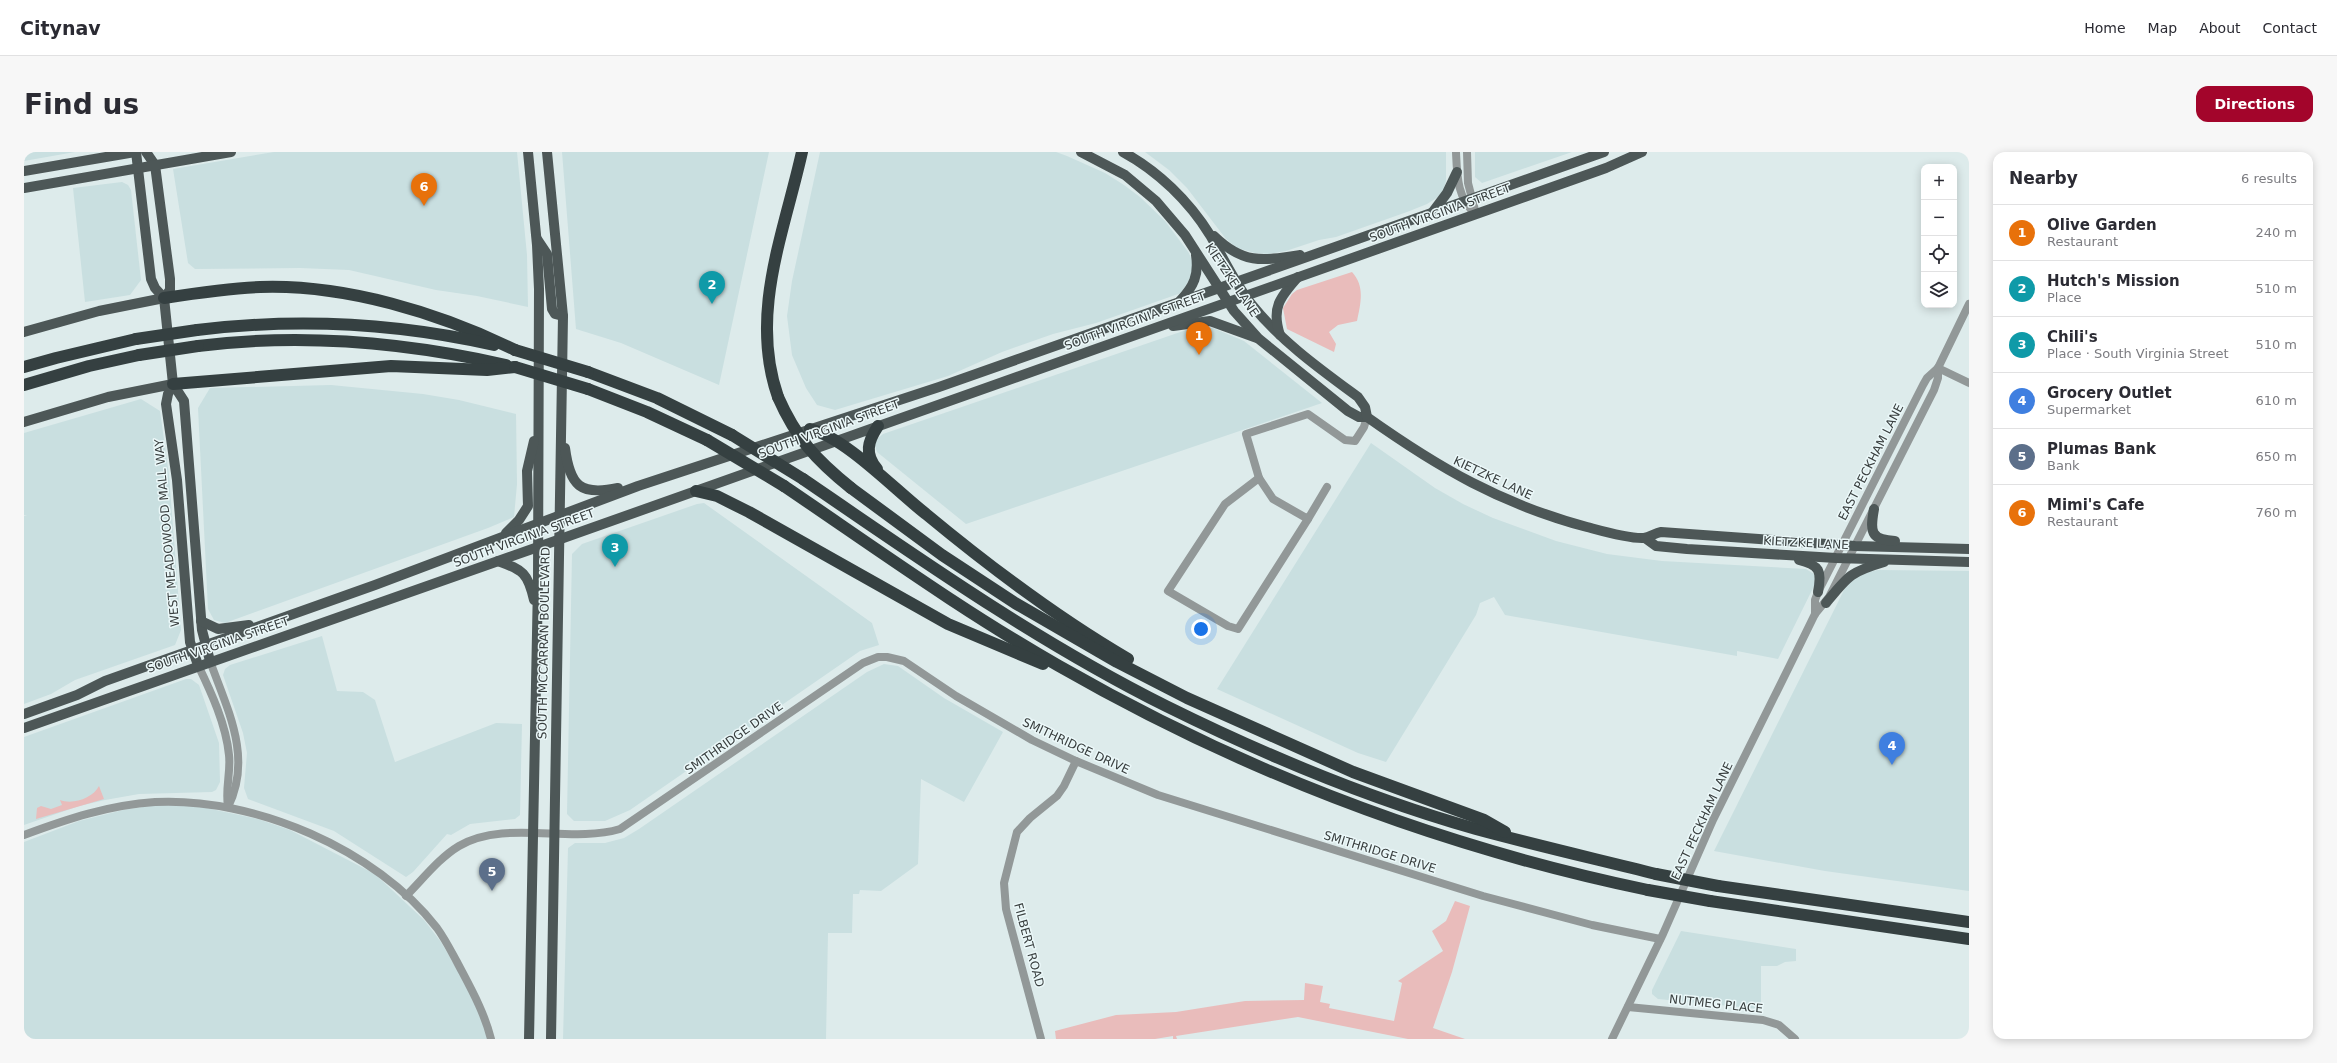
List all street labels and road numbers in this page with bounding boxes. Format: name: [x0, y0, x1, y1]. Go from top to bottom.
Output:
street label: SOUTH VIRGINIA STREET: [1367, 181, 1513, 245]
street label: KIETZKE LANE: [1202, 241, 1262, 319]
street label: SOUTH VIRGINIA STREET: [1062, 289, 1208, 353]
street label: SOUTH VIRGINIA STREET: [756, 397, 902, 461]
street label: EAST PECKHAM LANE: [1836, 401, 1906, 523]
street label: WEST MEADOWOOD MALL WAY: [152, 438, 182, 627]
street label: KIETZKE LANE: [1451, 454, 1535, 502]
street label: SOUTH VIRGINIA STREET: [451, 506, 597, 570]
street label: KIETZKE LANE: [1763, 534, 1849, 552]
street label: SOUTH MCCARRAN BOULEVARD: [535, 547, 553, 739]
street label: SOUTH VIRGINIA STREET: [145, 614, 291, 676]
street label: SMITHRIDGE DRIVE: [682, 699, 786, 777]
street label: SMITHRIDGE DRIVE: [1020, 715, 1132, 777]
street label: EAST PECKHAM LANE: [1668, 760, 1736, 882]
street label: SMITHRIDGE DRIVE: [1322, 828, 1438, 876]
street label: FILBERT ROAD: [1011, 901, 1047, 989]
street label: NUTMEG PLACE: [1668, 992, 1764, 1016]

